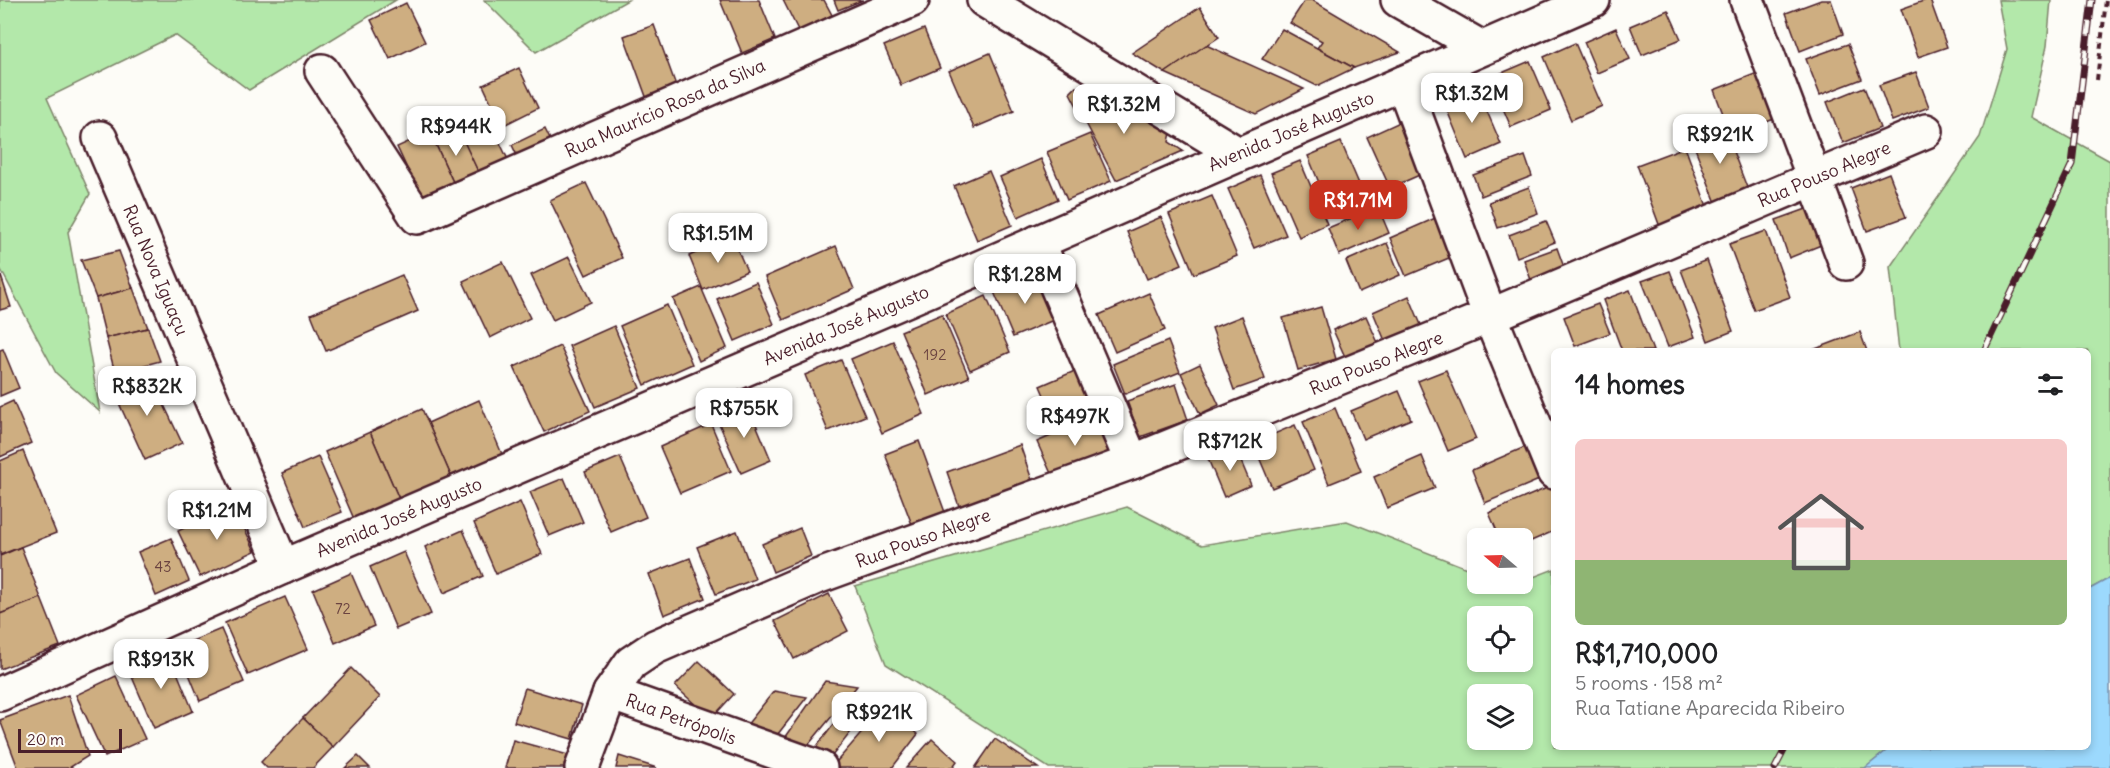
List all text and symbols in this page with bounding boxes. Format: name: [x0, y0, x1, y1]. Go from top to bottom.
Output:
street label: Rua Maurício Rosa da Silva: [561, 53, 769, 163]
pin: R$1.32M: [1417, 73, 1527, 124]
text: R$1.32M: [1435, 80, 1509, 105]
pin: R$1.32M: [1069, 84, 1179, 135]
street label: Avenida José Augusto: [1205, 86, 1377, 176]
text: R$1.32M: [1087, 91, 1161, 116]
pin: R$944K: [407, 106, 505, 157]
text: R$944K: [421, 113, 491, 138]
pin: R$921K: [1671, 114, 1769, 165]
text: R$921K: [1687, 121, 1753, 146]
street label: Rua Pouso Alegre: [1754, 136, 1894, 212]
pin: R$1.71M: [1303, 180, 1413, 231]
text: R$1.71M: [1323, 187, 1393, 212]
street label: Rua Nova Iguaçu: [118, 201, 194, 339]
pin: R$1.51M: [663, 213, 773, 264]
text: R$1.51M: [682, 220, 754, 245]
pin: R$1.28M: [970, 254, 1080, 305]
text: R$1.28M: [988, 261, 1062, 286]
street label: Avenida José Augusto: [760, 280, 932, 370]
street label: Rua Pouso Alegre: [1306, 326, 1446, 400]
house number: 192: [924, 345, 946, 364]
pin: R$832K: [98, 366, 196, 417]
text: 14 homes: [1575, 368, 1685, 401]
icon: filters: [2034, 368, 2067, 401]
text: R$832K: [112, 373, 182, 398]
pin: R$755K: [695, 388, 793, 439]
text: R$755K: [710, 395, 778, 420]
pin: R$497K: [1026, 396, 1124, 447]
text: R$497K: [1040, 403, 1110, 428]
pin: R$712K: [1181, 421, 1279, 472]
text: R$712K: [1198, 428, 1262, 453]
street label: Avenida José Augusto: [313, 472, 485, 562]
icon: home: [1767, 478, 1875, 586]
pin: R$1.21M: [162, 490, 272, 541]
text: R$1.21M: [182, 497, 252, 522]
street label: Rua Pouso Alegre: [852, 503, 994, 573]
north arrow: [1467, 528, 1533, 594]
map controls: [1467, 528, 1533, 750]
house number: 43: [154, 557, 172, 576]
house number: 72: [335, 599, 351, 618]
button: locate: [1467, 606, 1533, 672]
text: R$1,710,000: [1575, 637, 1718, 670]
pin: R$913K: [112, 639, 210, 690]
text: R$913K: [128, 646, 194, 671]
text: 5 rooms · 158 m²: [1575, 670, 1723, 695]
button: layers: [1467, 684, 1533, 750]
street label: Rua Petrópolis: [622, 688, 740, 750]
pin: R$921K: [830, 692, 928, 743]
text: Rua Tatiane Aparecida Ribeiro: [1575, 695, 1845, 720]
text: R$921K: [846, 699, 912, 724]
scale bar: [18, 726, 122, 754]
text: 20 m: [27, 729, 64, 749]

